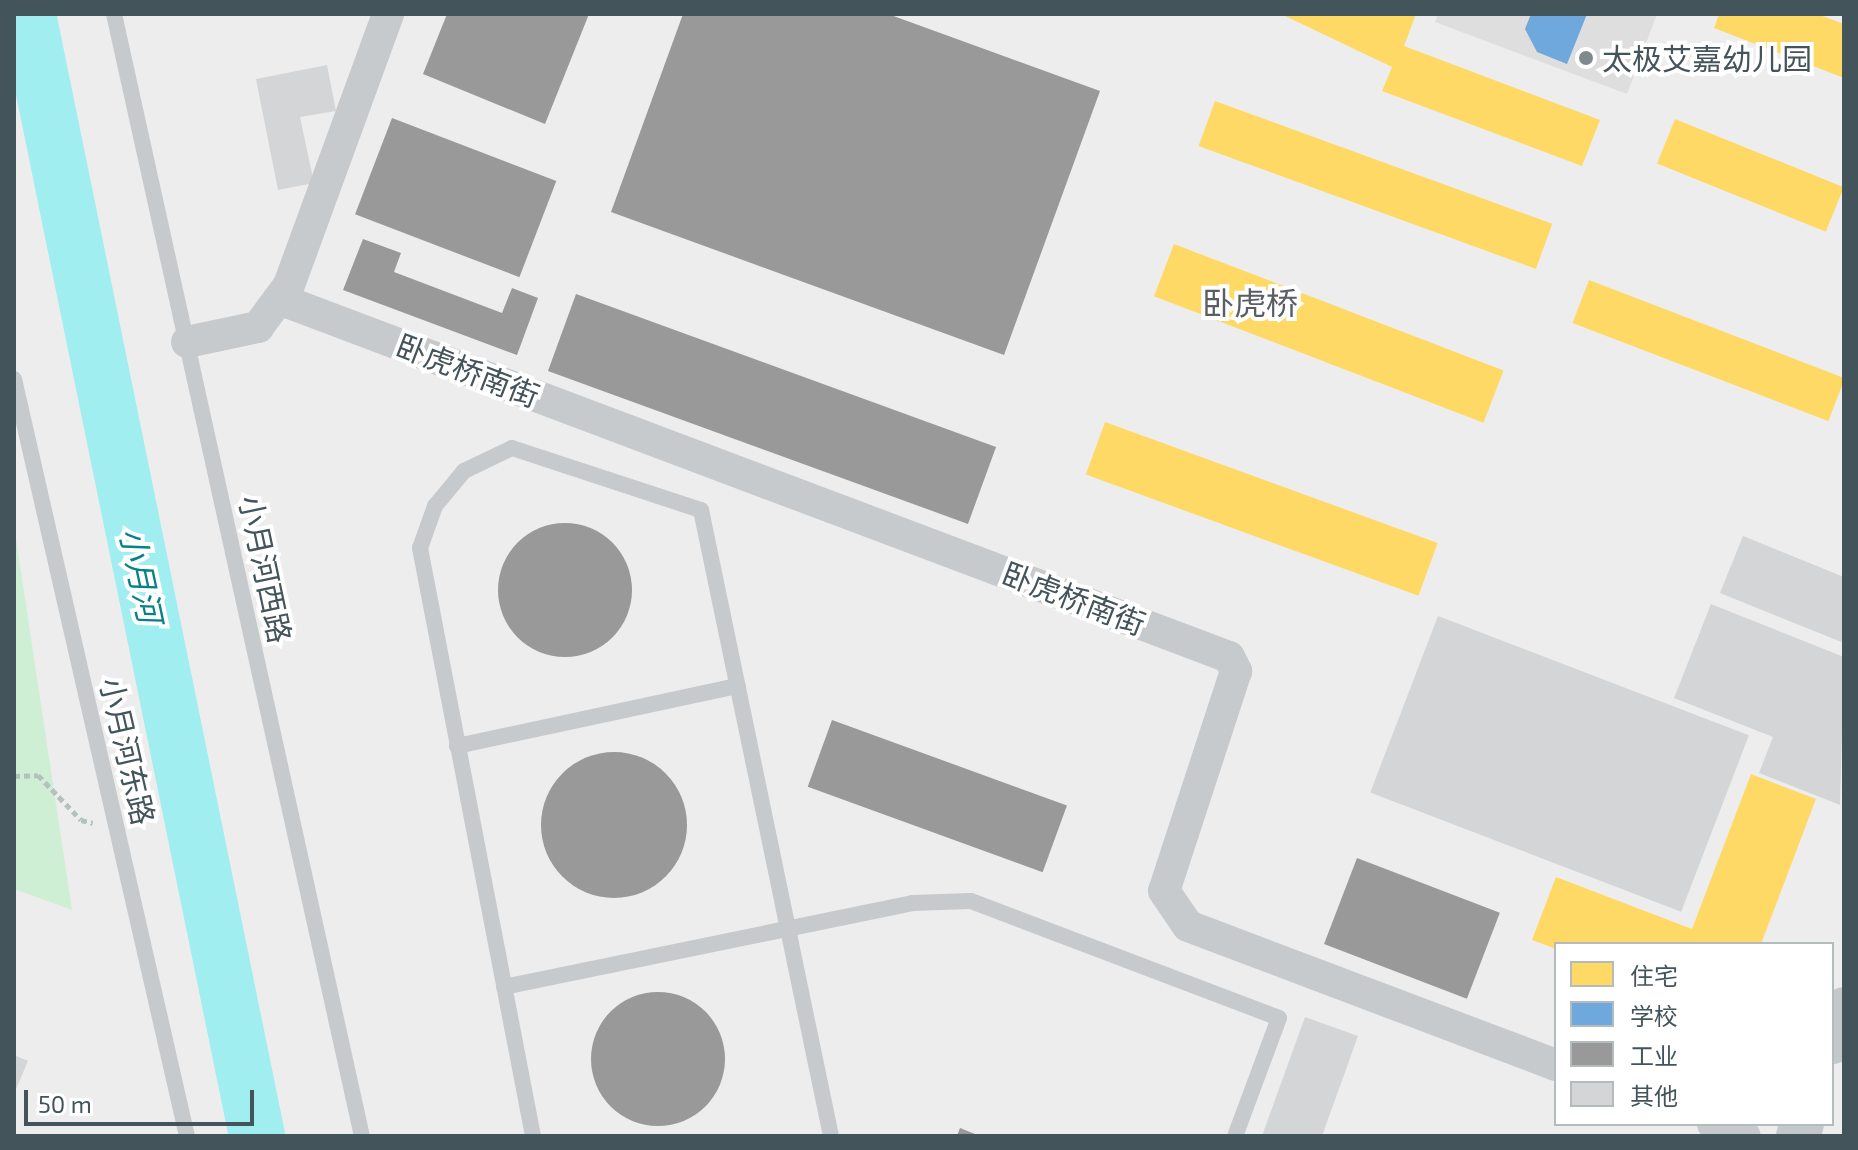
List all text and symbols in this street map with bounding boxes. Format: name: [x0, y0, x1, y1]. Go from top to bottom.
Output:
place label: 太极艾嘉幼儿园: [1602, 40, 1812, 76]
marker: 太极艾嘉幼儿园: [1577, 49, 1595, 67]
district label: 卧虎桥: [1202, 283, 1298, 321]
street label: 卧虎桥南街: [392, 326, 544, 414]
street label: 小月河西路: [233, 492, 299, 646]
water label: 小月河: [113, 524, 171, 626]
street label: 卧虎桥南街: [998, 554, 1150, 642]
street label: 小月河东路: [94, 674, 162, 828]
legend: [1554, 942, 1834, 1126]
text: 住宅: [1630, 961, 1678, 990]
text: 学校: [1630, 1001, 1678, 1030]
text: 工业: [1630, 1041, 1678, 1070]
scale bar: [28, 1074, 258, 1124]
text: 其他: [1630, 1081, 1678, 1110]
text: 50 m: [38, 1089, 92, 1118]

